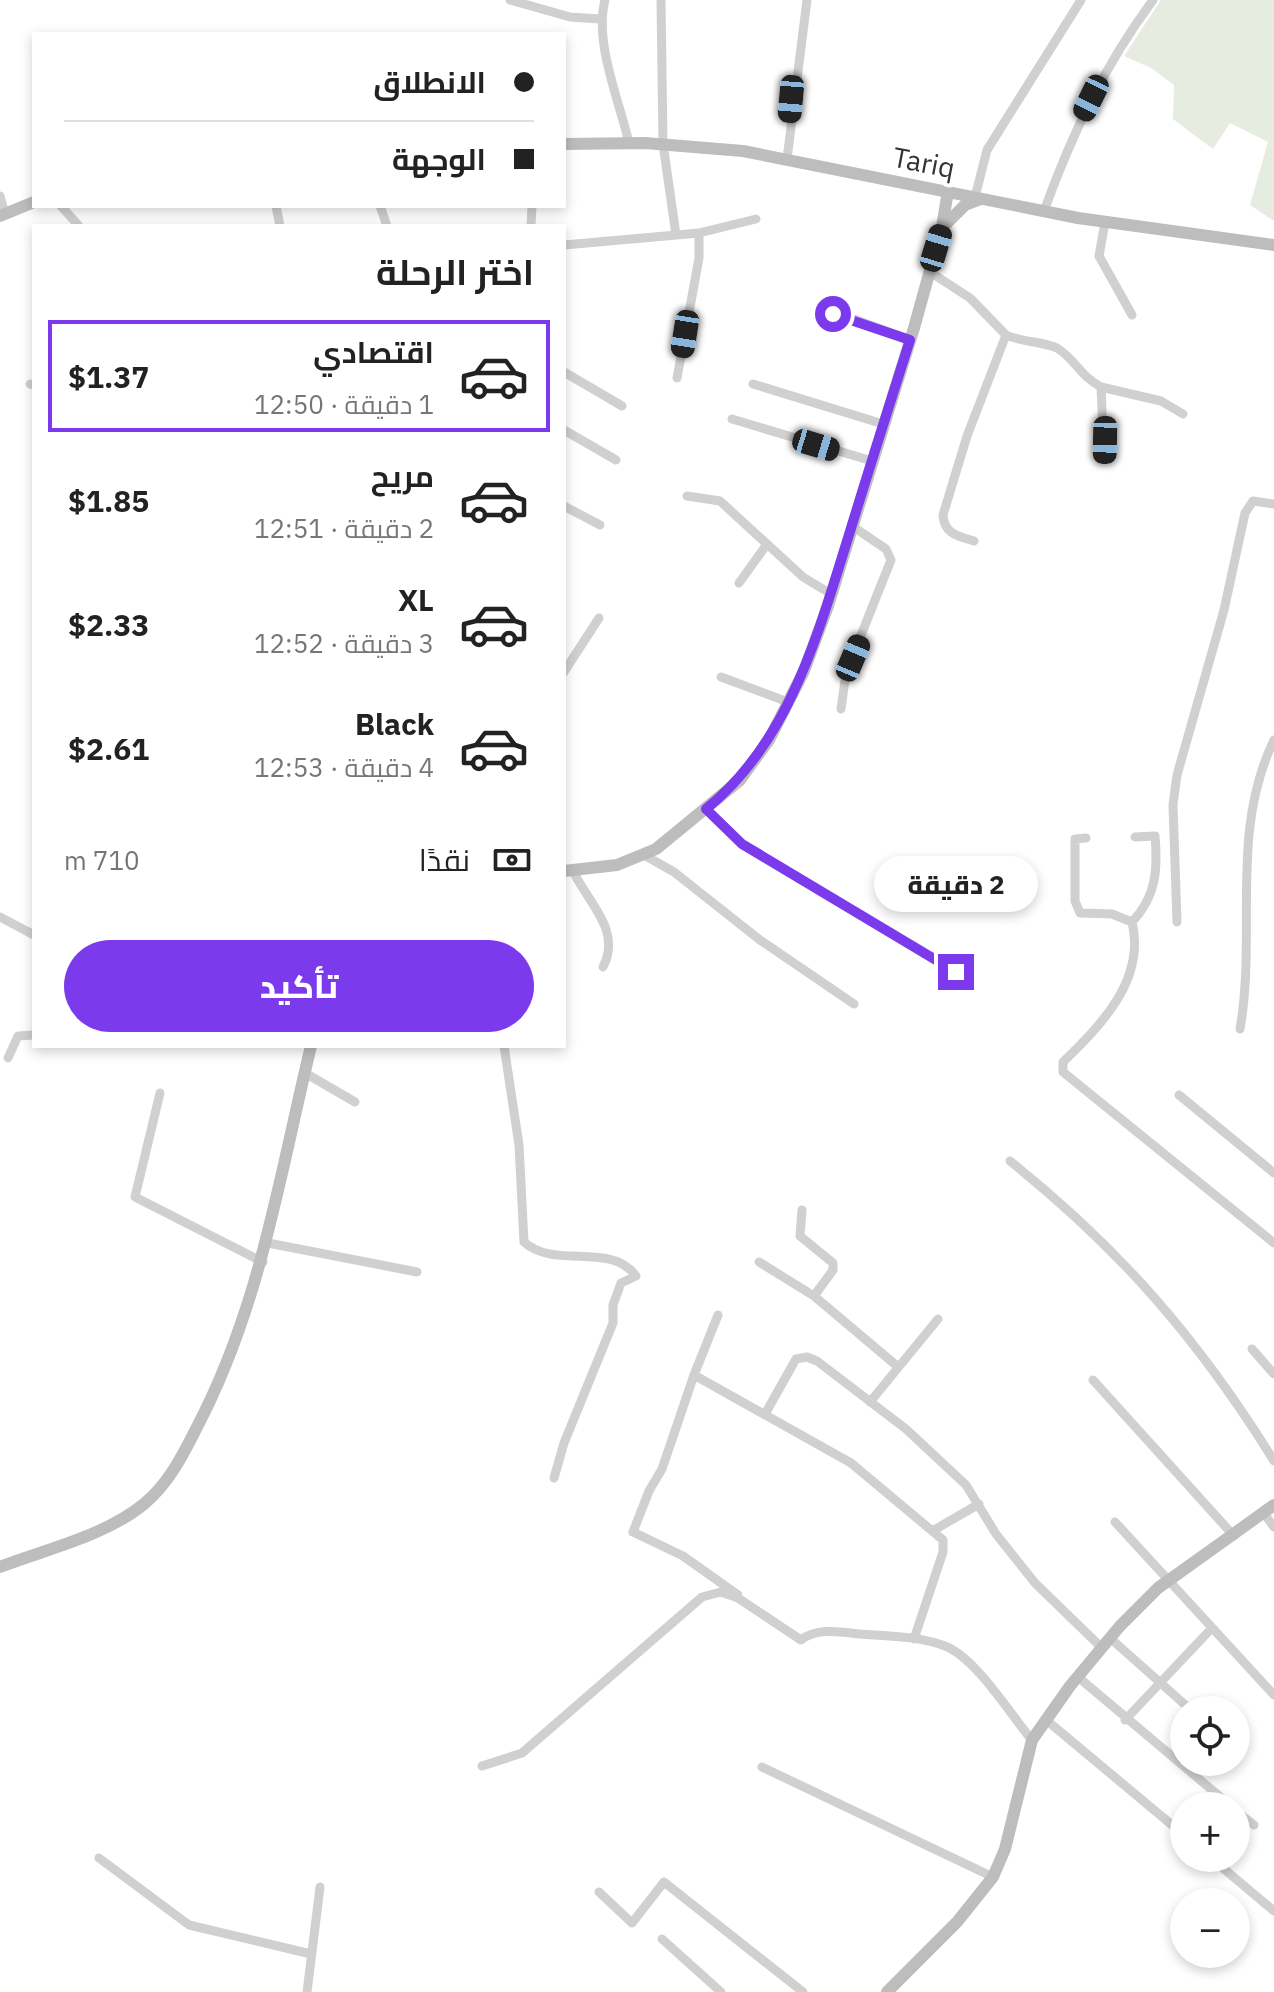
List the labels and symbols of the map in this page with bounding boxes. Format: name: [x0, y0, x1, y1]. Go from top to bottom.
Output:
car: [1070, 71, 1112, 125]
car: [777, 74, 805, 124]
street label: Tariq: [890, 138, 958, 186]
car: [918, 222, 954, 274]
route start: [815, 296, 851, 332]
car: [669, 308, 701, 360]
car: [1093, 416, 1117, 464]
car: [790, 427, 842, 463]
car: [833, 631, 873, 685]
callout: 2 دقيقة: [874, 856, 1038, 912]
route end: [938, 954, 974, 990]

